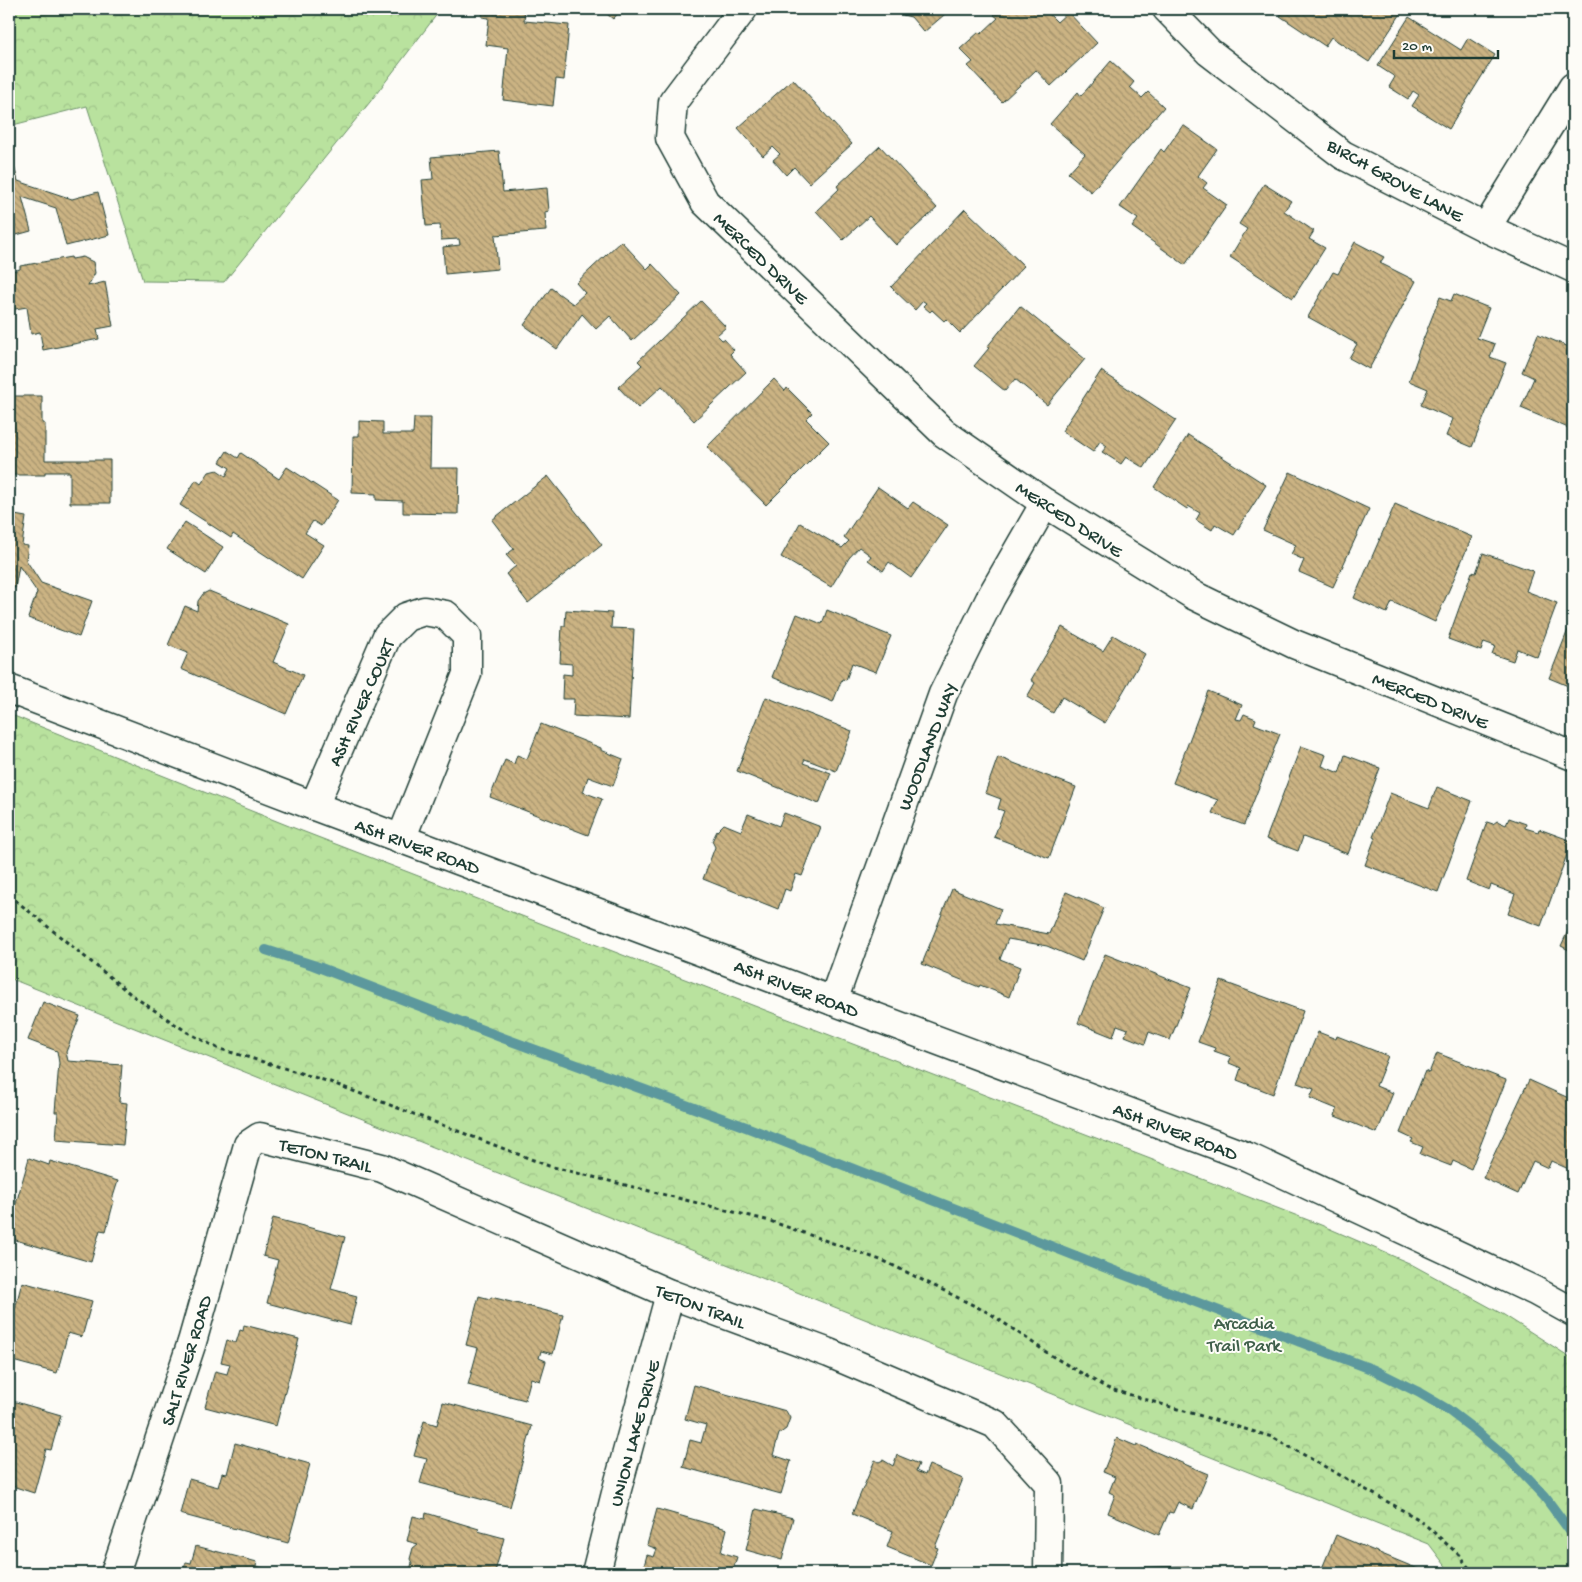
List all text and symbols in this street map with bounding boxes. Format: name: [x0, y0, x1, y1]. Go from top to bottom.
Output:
scale bar: [1394, 28, 1498, 60]
text: 20 m: [1402, 38, 1432, 56]
street label: BIRCH GROVE LANE: [1321, 135, 1468, 230]
street label: MERCED DRIVE: [707, 208, 813, 311]
street label: MERCED DRIVE: [1010, 478, 1127, 565]
street label: ASH RIVER COURT: [325, 636, 402, 771]
street label: MERCED DRIVE: [1368, 668, 1492, 736]
street label: WOODLAND WAY: [894, 680, 964, 814]
street label: ASH RIVER ROAD: [351, 815, 483, 882]
street label: ASH RIVER ROAD: [730, 956, 862, 1025]
street label: ASH RIVER ROAD: [1109, 1099, 1241, 1168]
street label: TETON TRAIL: [275, 1135, 375, 1180]
street label: TETON TRAIL: [650, 1280, 749, 1336]
street label: SALT RIVER ROAD: [158, 1292, 219, 1429]
park label: Arcadia Trail Park: [1206, 1314, 1282, 1359]
street label: UNION LAKE DRIVE: [606, 1357, 667, 1510]

